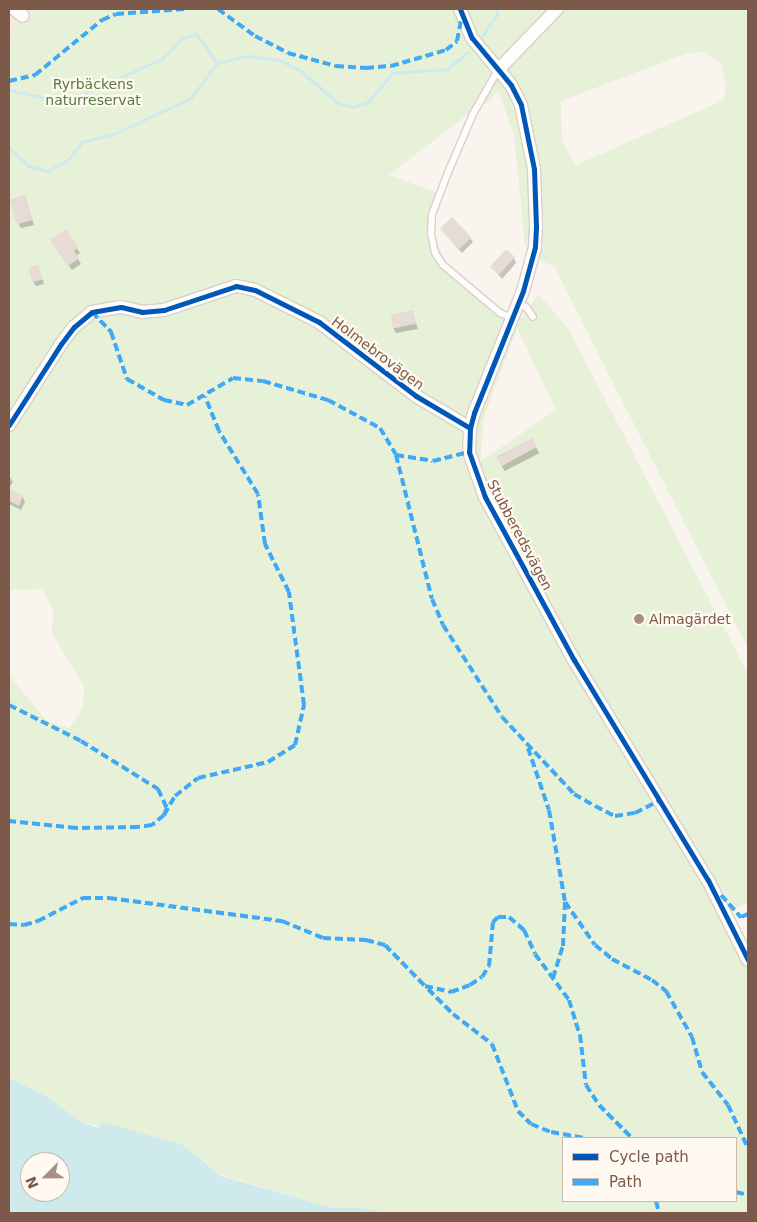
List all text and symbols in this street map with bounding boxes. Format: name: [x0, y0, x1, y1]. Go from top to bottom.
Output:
park label: Ryrbäckens naturreservat: [45, 76, 141, 108]
street label: Holmebrovägen: [328, 313, 428, 393]
street label: Stubberedsvägen: [484, 477, 556, 593]
place label: Almagärdet: [649, 611, 731, 627]
marker: Almagärdet: [633, 613, 645, 625]
legend: [562, 1137, 737, 1202]
text: Cycle path: [609, 1148, 689, 1166]
north arrow: [20, 1152, 70, 1202]
text: Path: [609, 1173, 642, 1191]
text: N: [22, 1174, 42, 1191]

